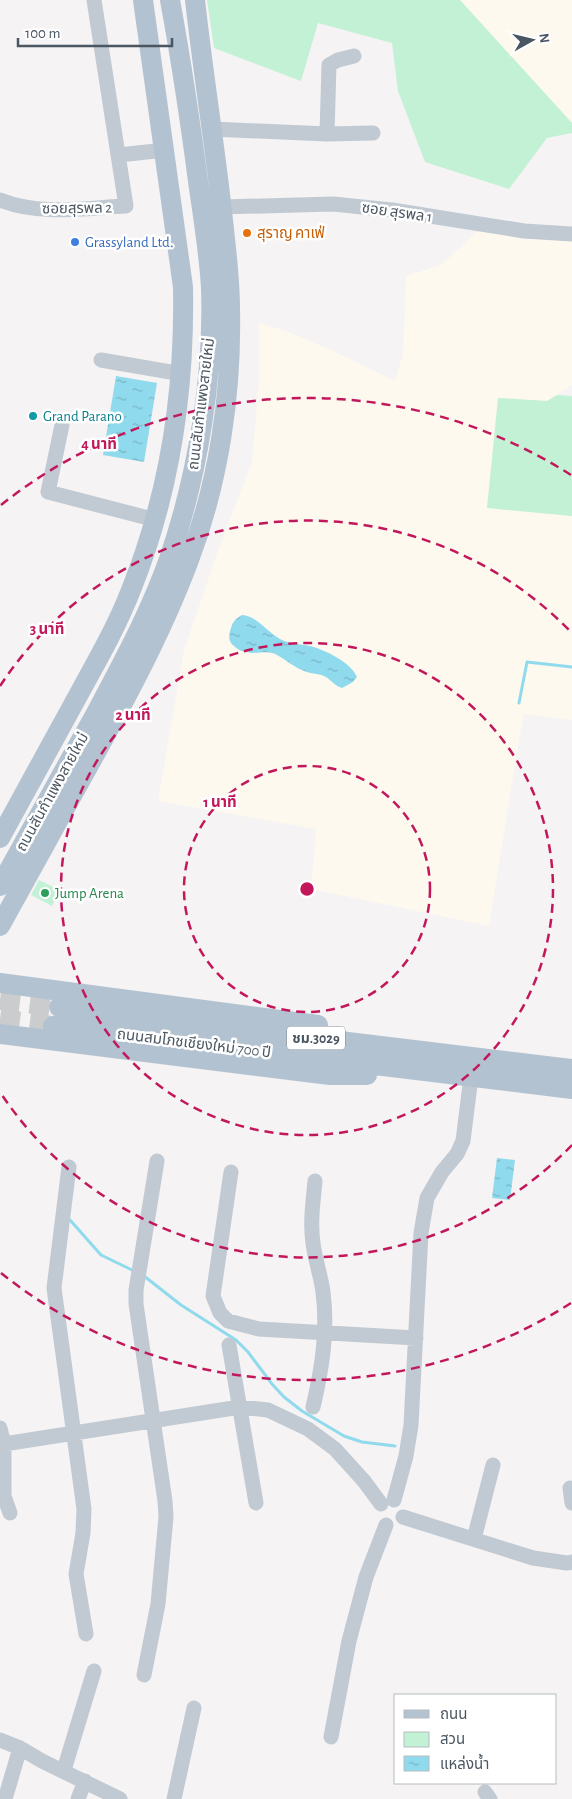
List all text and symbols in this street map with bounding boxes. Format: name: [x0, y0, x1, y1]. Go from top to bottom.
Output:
scale bar: [18, 15, 171, 47]
north arrow: [507, 15, 557, 65]
text: 100 m: [25, 26, 60, 41]
text: N: [536, 33, 551, 44]
street label: ซอยสุรพล 2: [42, 200, 112, 218]
street label: ซอย สุรพล 1: [361, 200, 433, 226]
place label: สุราญ คาเฟ่: [257, 225, 325, 242]
marker: สุราญ คาเฟ่: [241, 227, 253, 239]
place label: Grassyland Ltd.: [85, 235, 173, 250]
marker: Grassyland Ltd.: [69, 236, 81, 248]
street label: ถนนสันกำแพงสายใหม่: [184, 337, 217, 471]
place label: Grand Parano: [43, 409, 122, 424]
marker: Grand Parano: [27, 410, 39, 422]
text: 4 นาที: [81, 436, 117, 452]
text: 3 นาที: [30, 621, 64, 637]
text: 2 นาที: [115, 707, 151, 723]
street label: ถนนสันกำแพงสายใหม่: [12, 730, 91, 854]
text: 1 นาที: [203, 794, 237, 810]
centre of rings: [298, 880, 316, 898]
place label: Jump Arena: [55, 886, 124, 901]
marker: Jump Arena: [39, 887, 51, 899]
street label: ถนนสมโภชเชียงใหม่ 700 ปี: [116, 1025, 272, 1060]
road number: ชม.3029: [287, 1026, 345, 1050]
legend: [394, 1694, 557, 1784]
text: ถนน: [440, 1707, 467, 1722]
text: สวน: [440, 1732, 465, 1747]
text: แหล่งน้ำ: [440, 1753, 489, 1772]

